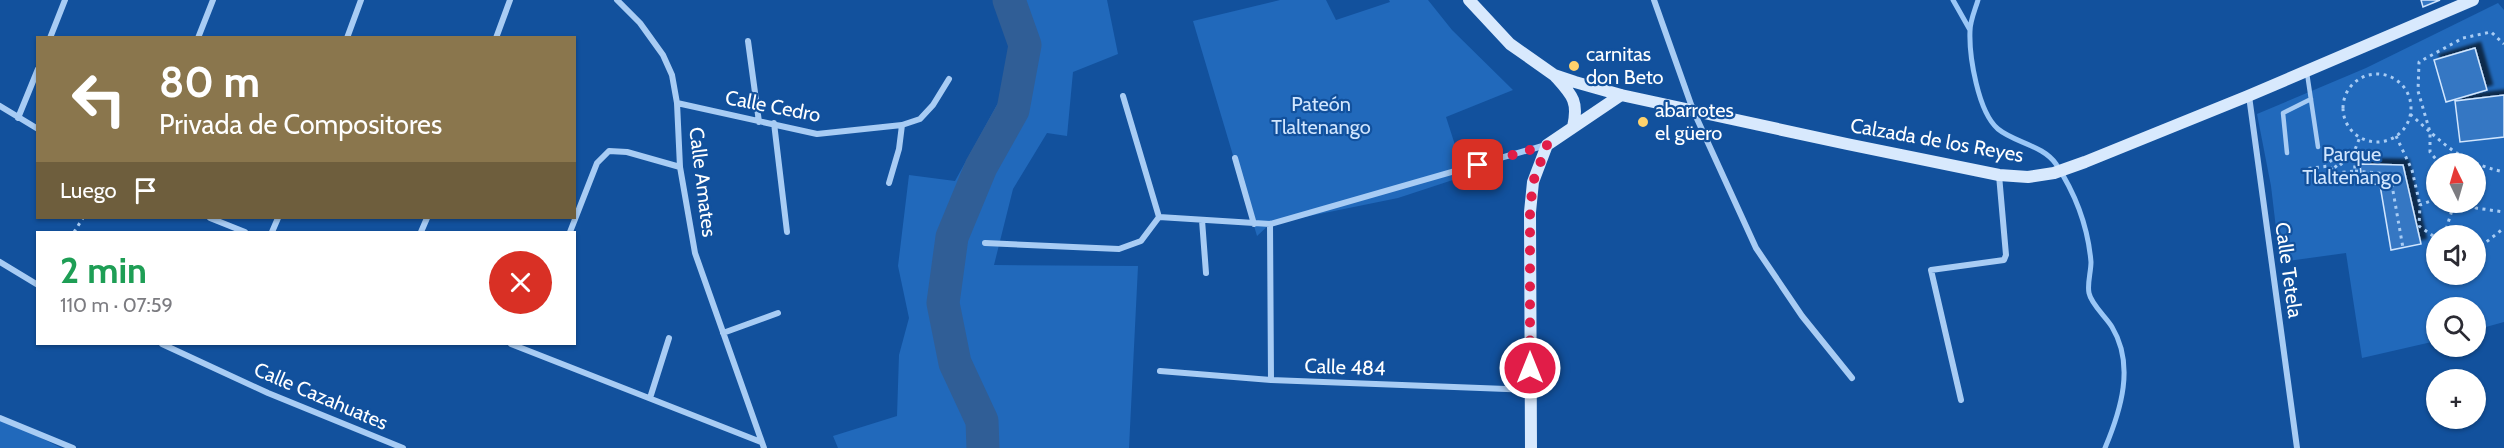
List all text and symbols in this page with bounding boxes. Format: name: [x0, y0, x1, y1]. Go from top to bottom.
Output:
place label: carnitas don Beto: [1586, 42, 1664, 89]
text: 80 m: [159, 56, 260, 108]
marker: carnitas don Beto: [1567, 59, 1581, 73]
icon: left: [60, 60, 138, 138]
street label: Calle Cedro: [723, 85, 823, 127]
park label: Pateón Tlaltenango: [1271, 92, 1371, 139]
place label: abarrotes el güero: [1655, 98, 1734, 145]
text: Privada de Compositores: [159, 108, 442, 141]
street label: Calzada de los Reyes: [1849, 113, 2025, 167]
marker: abarrotes el güero: [1636, 115, 1650, 129]
street label: Calle Amates: [684, 126, 722, 238]
pin: [1452, 139, 1503, 190]
park label: Parque Tlaltenango: [2302, 142, 2402, 189]
icon: arrive: [1461, 148, 1494, 181]
north arrow: [2426, 153, 2486, 213]
map controls: [2426, 153, 2486, 429]
icon: arrive: [129, 174, 162, 207]
text: Luego: [60, 177, 117, 204]
street label: Calle Tetela: [2270, 221, 2308, 320]
button: sound: [2426, 225, 2486, 285]
text: 2 min: [60, 248, 147, 292]
button: close: [489, 251, 552, 314]
text: 110 m · 07:59: [60, 293, 173, 317]
button: search: [2426, 297, 2486, 357]
position arrow: [1498, 336, 1562, 400]
street label: Calle 484: [1304, 354, 1386, 380]
street label: Calle Cazahuates: [251, 357, 391, 435]
button: +: [2426, 369, 2486, 429]

